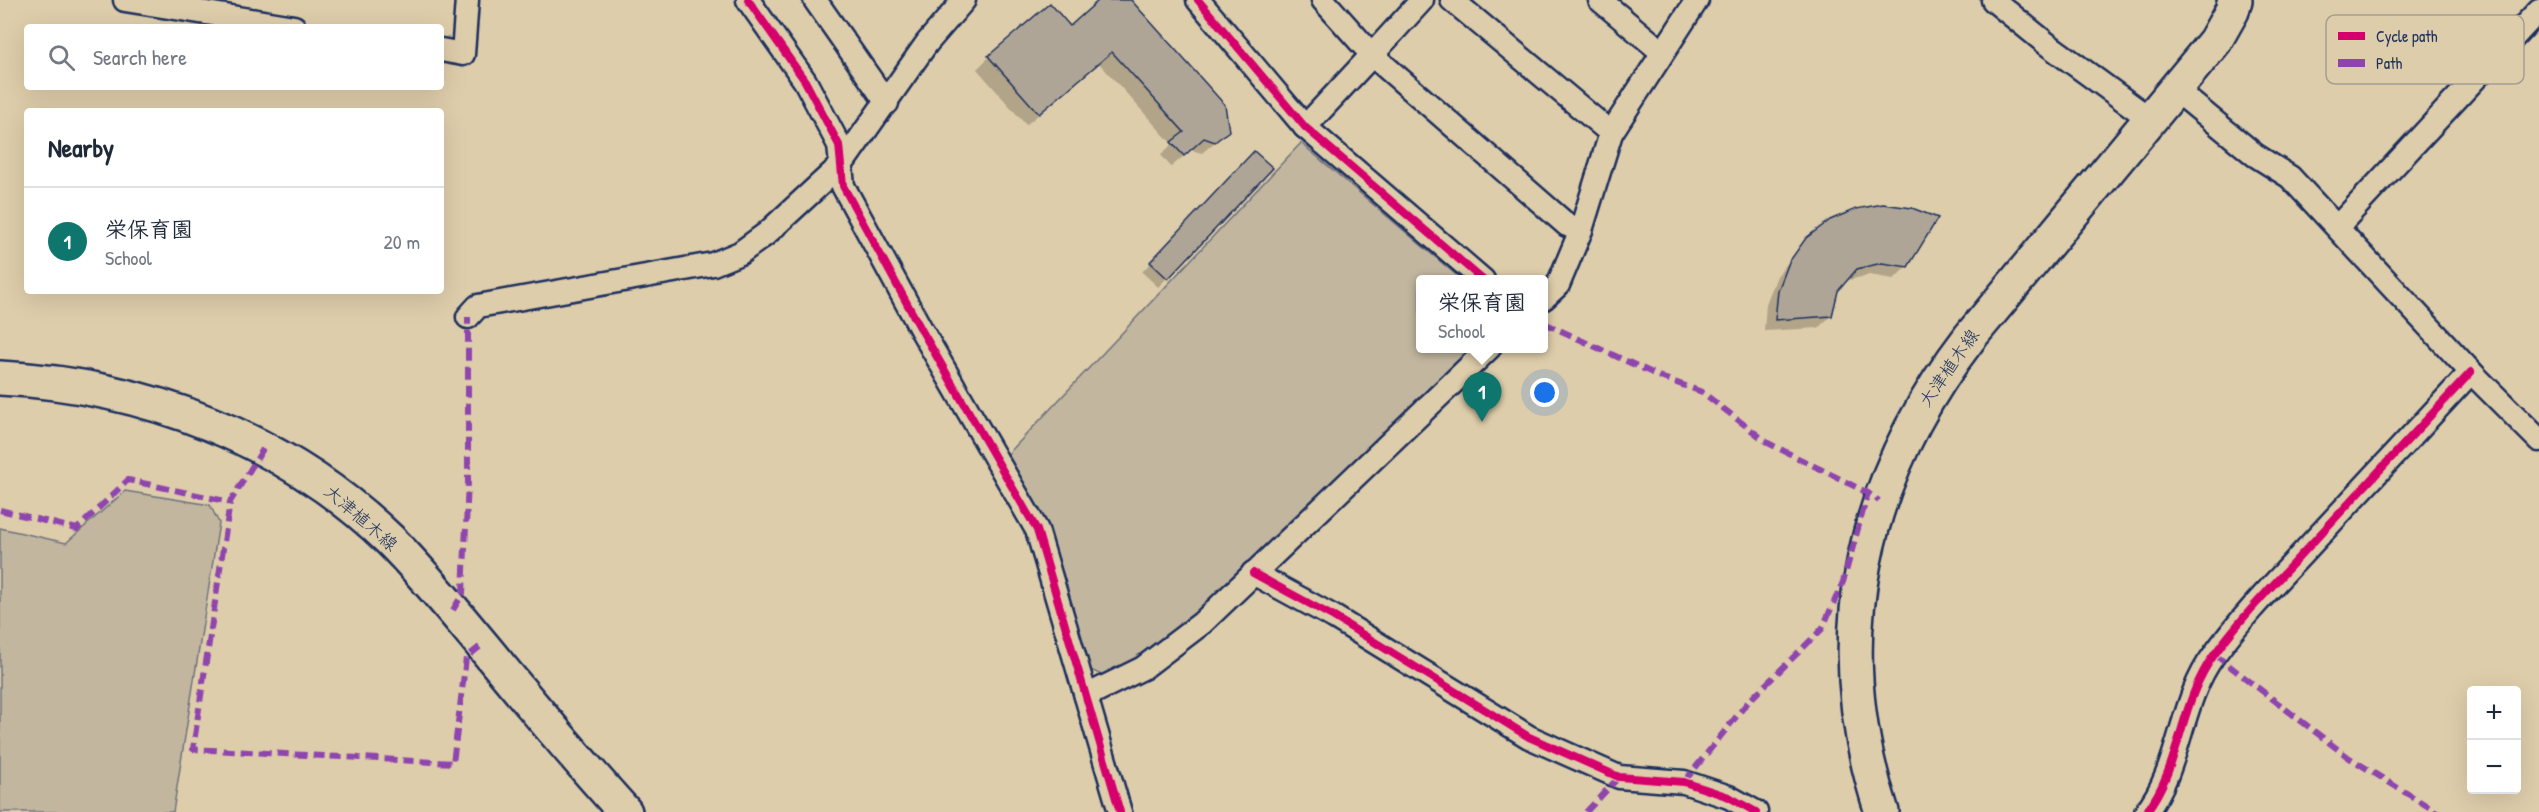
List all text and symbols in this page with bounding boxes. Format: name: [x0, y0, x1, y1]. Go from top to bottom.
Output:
legend: [2326, 15, 2524, 84]
search box: [24, 24, 444, 90]
text: Cycle path: [2376, 25, 2438, 47]
icon: search: [45, 41, 78, 74]
text: Search here: [93, 42, 187, 72]
text: Path: [2376, 52, 2402, 74]
text: Nearby: [48, 130, 114, 165]
text: 栄保育園: [105, 214, 193, 244]
text: 1: [64, 228, 71, 255]
text: 20 m: [383, 228, 420, 255]
text: School: [105, 244, 152, 271]
popup: [1416, 275, 1548, 353]
text: 栄保育園: [1438, 287, 1526, 317]
text: School: [1438, 317, 1485, 344]
street label: 大津植木線: [1913, 324, 1985, 412]
pin: 1: [1462, 372, 1502, 422]
your location: [1530, 378, 1559, 407]
street label: 大津植木線: [319, 479, 403, 557]
map controls: [2467, 686, 2521, 794]
button: +: [2467, 686, 2521, 740]
button: −: [2467, 740, 2521, 794]

